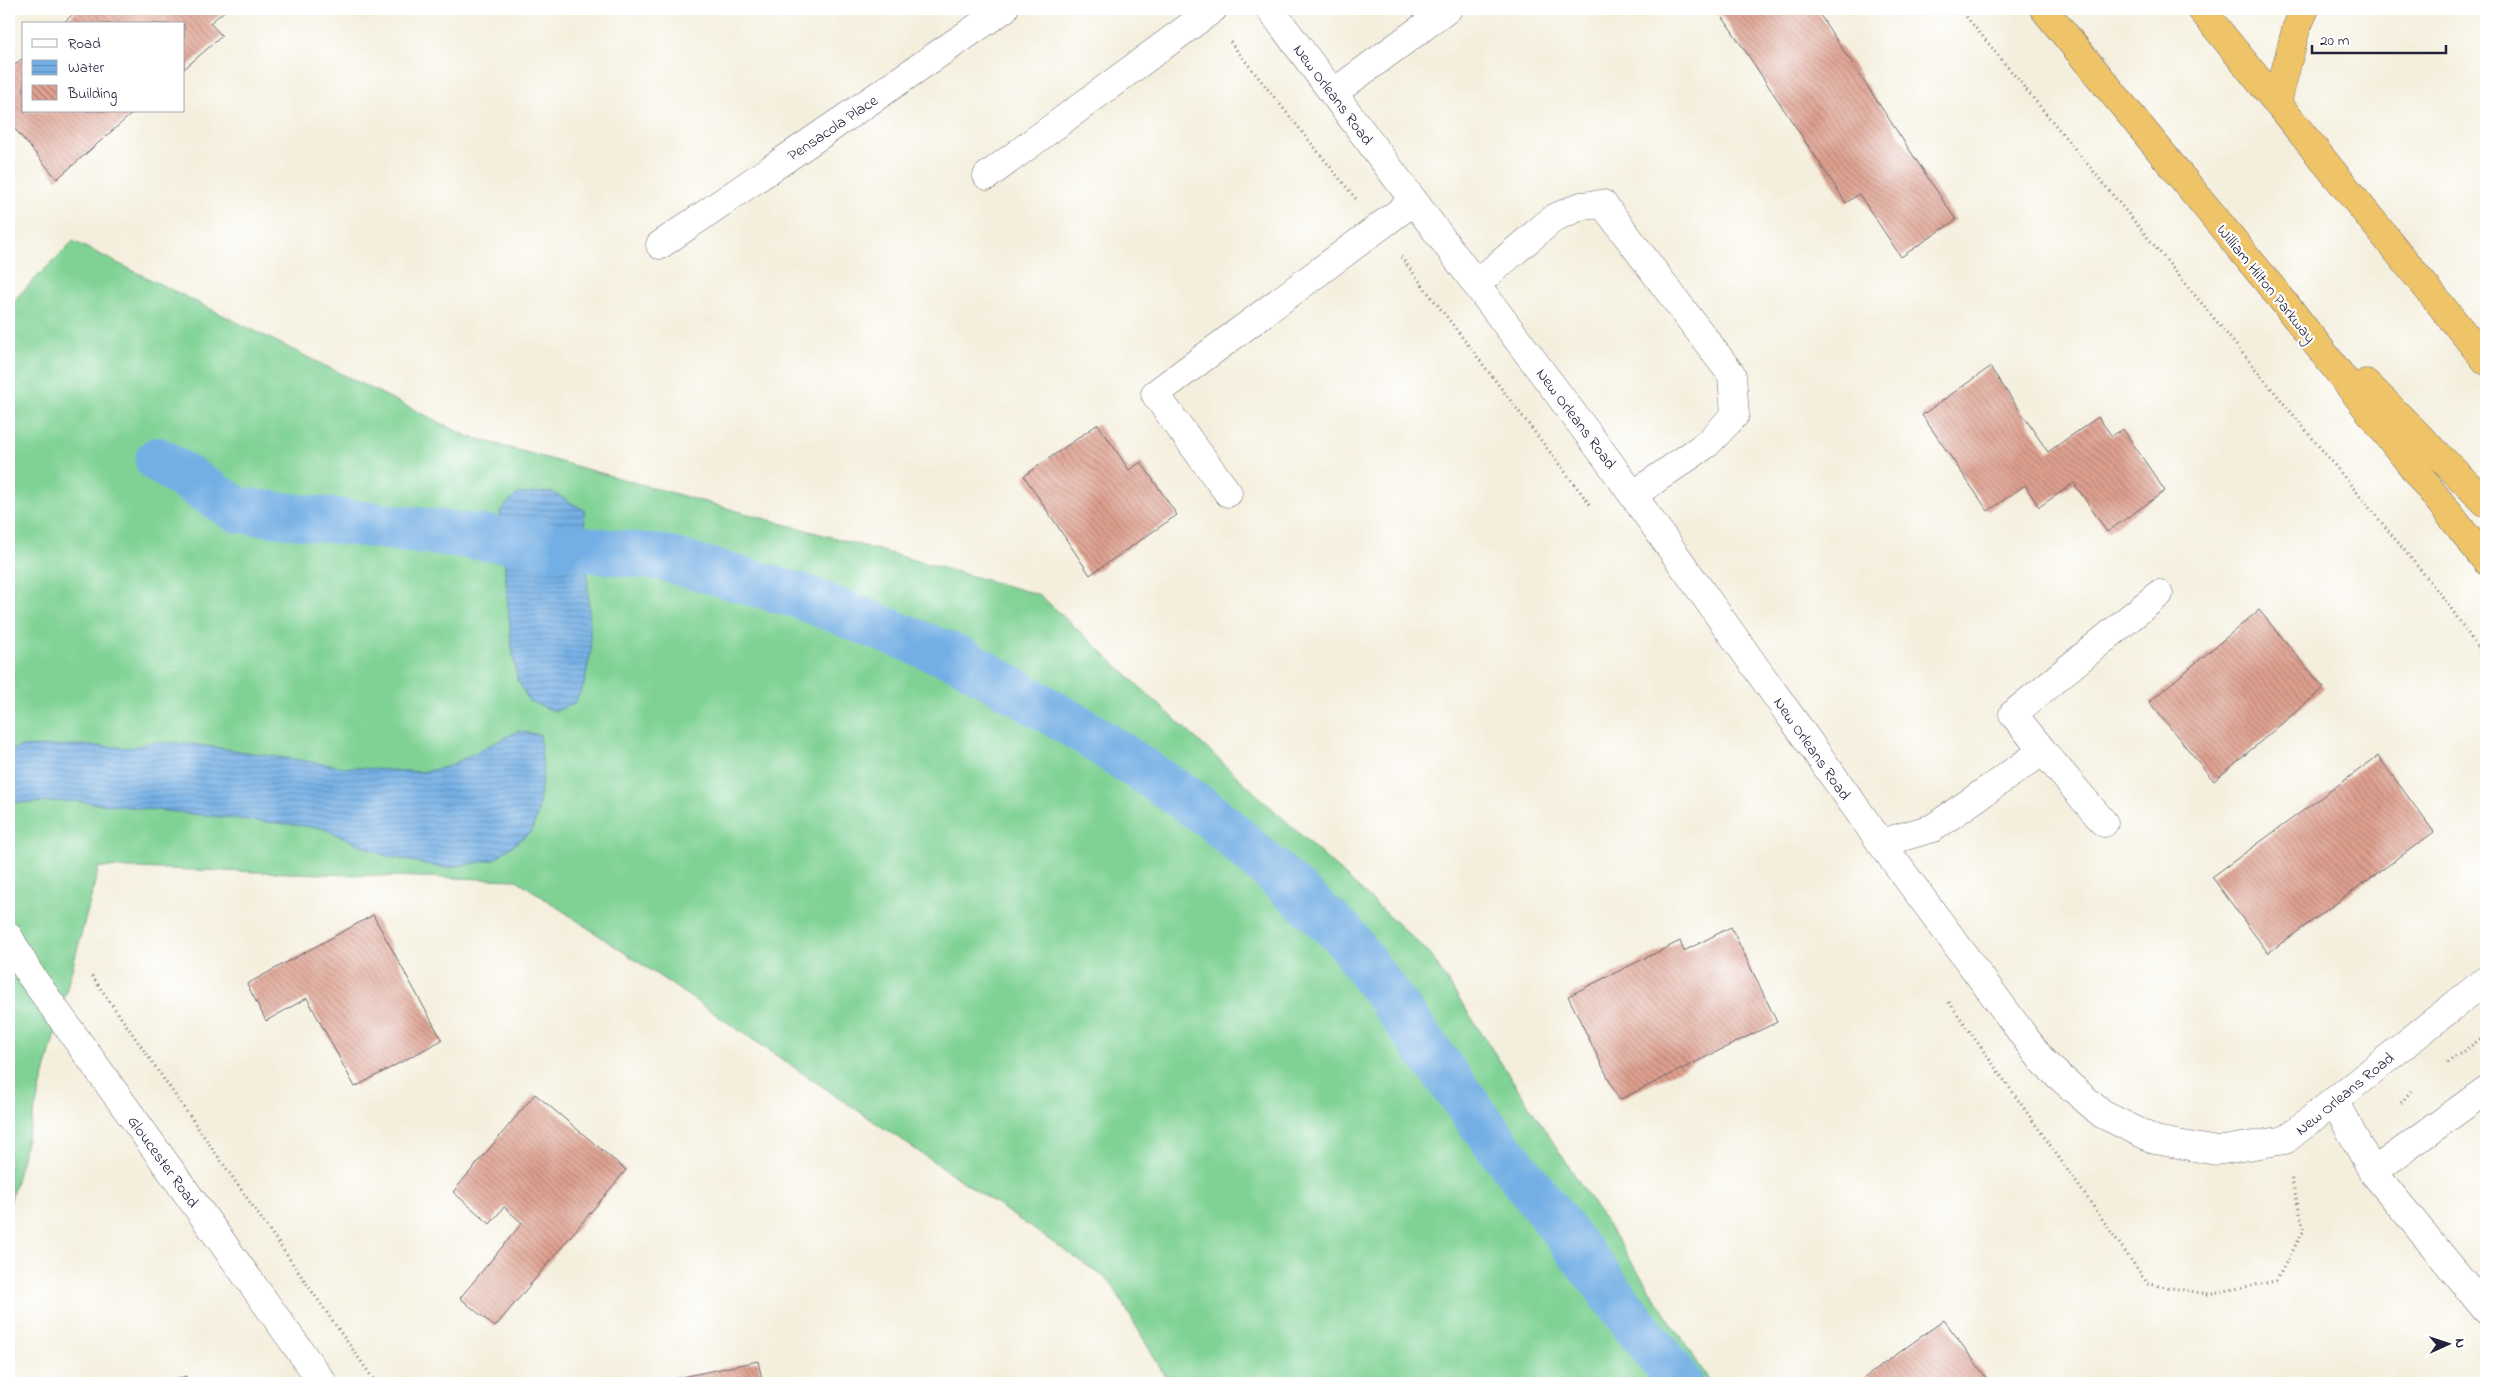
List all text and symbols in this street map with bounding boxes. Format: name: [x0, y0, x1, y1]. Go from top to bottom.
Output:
legend: [22, 22, 185, 112]
scale bar: [2312, 22, 2446, 54]
text: 20 m: [2320, 30, 2350, 52]
text: Road: [68, 33, 101, 55]
street label: New Orleans Road: [1286, 40, 1378, 151]
text: Water: [68, 57, 104, 79]
text: Building: [67, 83, 117, 106]
street label: Pensacola Place: [783, 89, 884, 168]
street label: William Hilton Parkway: [2210, 220, 2321, 349]
street label: New Orleans Road: [1529, 364, 1621, 475]
street label: New Orleans Road: [1767, 693, 1856, 806]
street label: New Orleans Road: [2291, 1047, 2400, 1142]
street label: Gloucester Road: [121, 1111, 204, 1213]
north arrow: [2422, 1320, 2472, 1370]
text: N: [2449, 1338, 2470, 1349]

